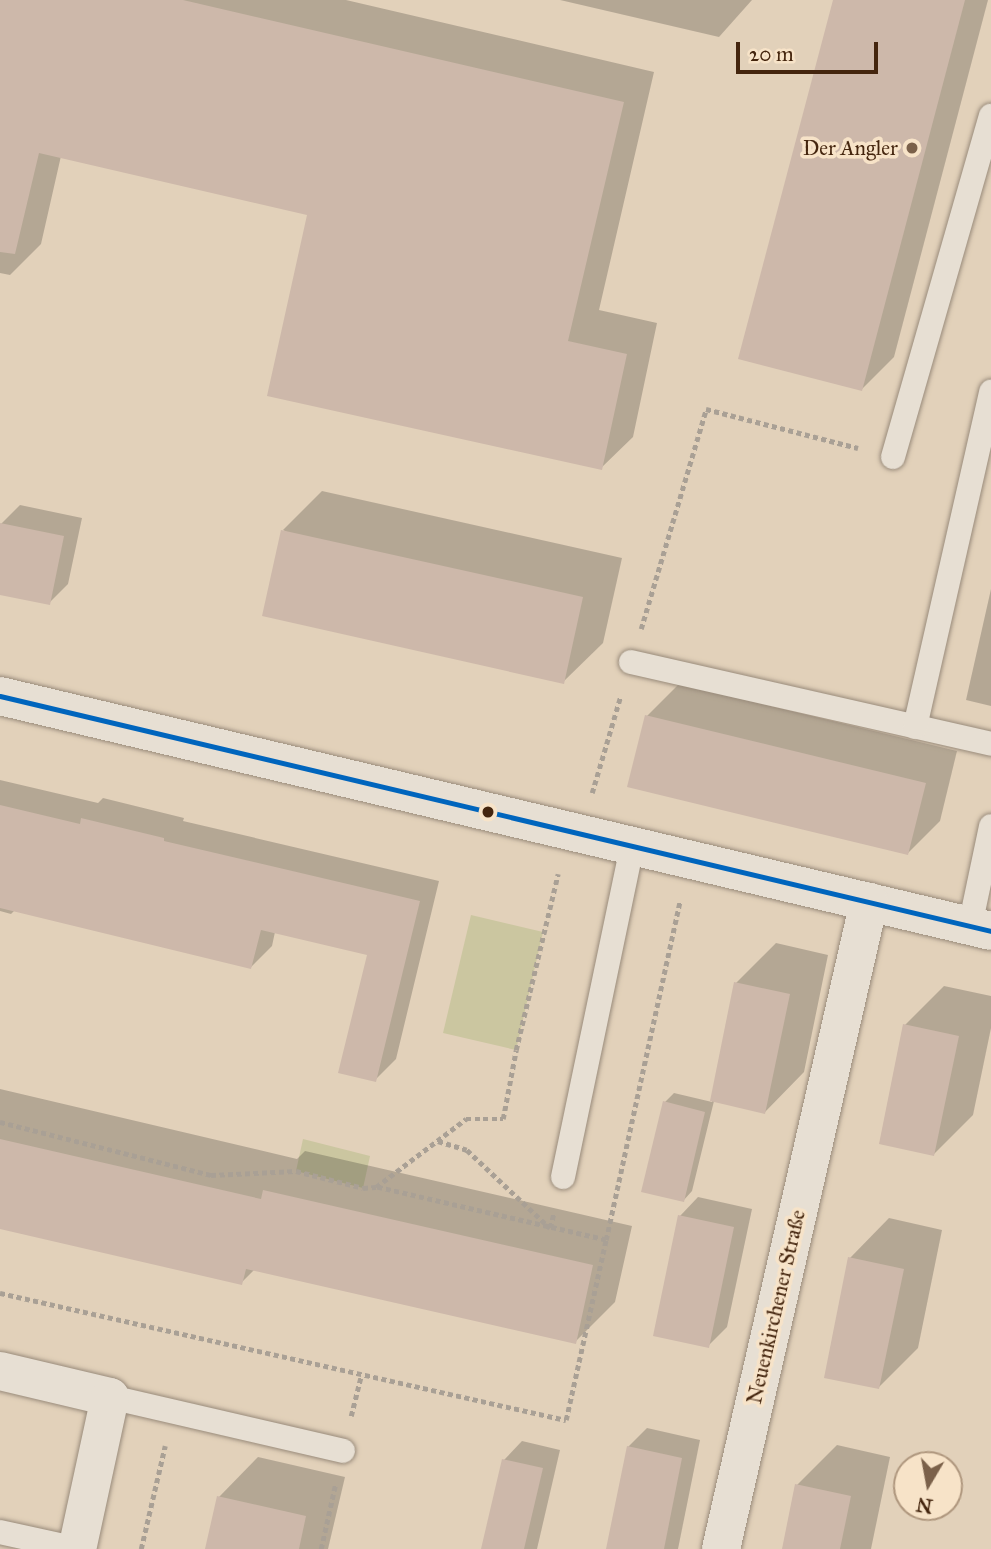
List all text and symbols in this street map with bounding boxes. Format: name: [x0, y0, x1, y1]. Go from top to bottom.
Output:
scale bar: [739, 28, 881, 72]
text: 20 m: [749, 41, 794, 67]
place label: Der Angler: [803, 135, 898, 161]
marker: Der Angler: [904, 140, 920, 156]
unlabelled marker: [481, 805, 495, 819]
street label: Neuenkirchener Straße: [741, 1207, 811, 1407]
north arrow: [893, 1451, 963, 1521]
text: N: [915, 1492, 935, 1518]

